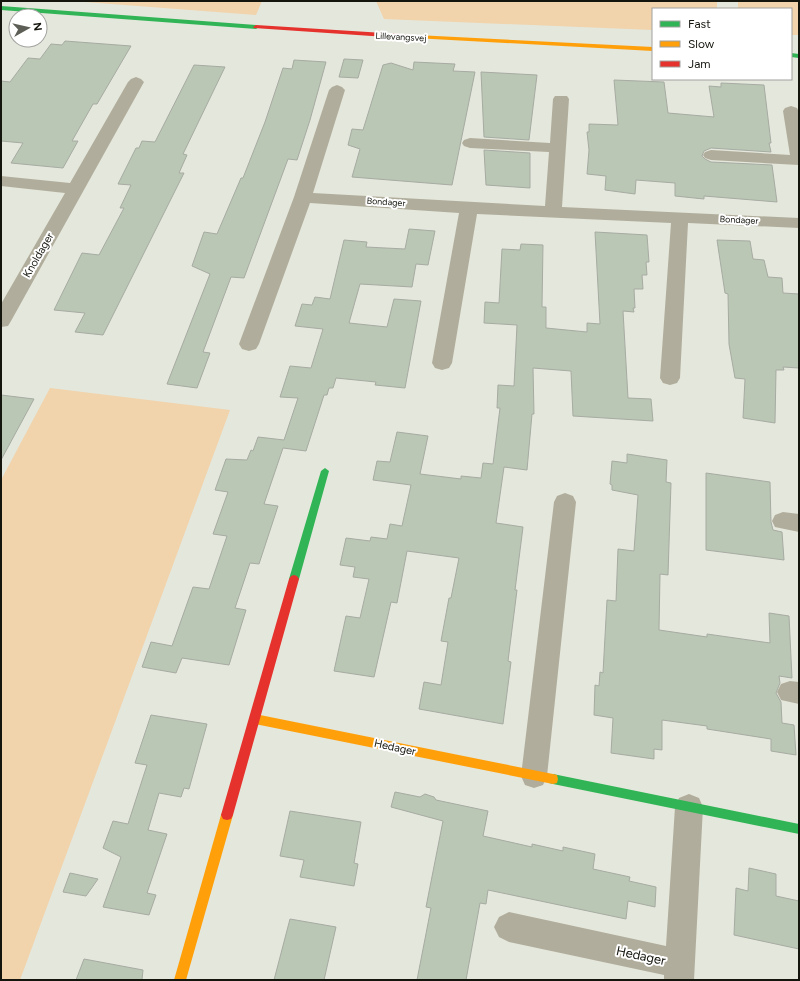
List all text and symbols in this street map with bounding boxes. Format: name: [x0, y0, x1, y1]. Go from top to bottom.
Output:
north arrow: [8, 8, 48, 48]
legend: [652, 8, 792, 80]
text: Fast: [688, 17, 711, 31]
text: N: [30, 22, 44, 32]
street label: Lillevangsvej: [375, 30, 427, 43]
text: Slow: [688, 37, 715, 51]
text: Jam: [688, 57, 711, 71]
street label: Bondager: [366, 195, 406, 208]
street label: Bondager: [719, 213, 759, 226]
street label: Knoldager: [20, 230, 57, 280]
street label: Hedager: [373, 737, 417, 758]
street label: Hedager: [615, 943, 668, 968]

